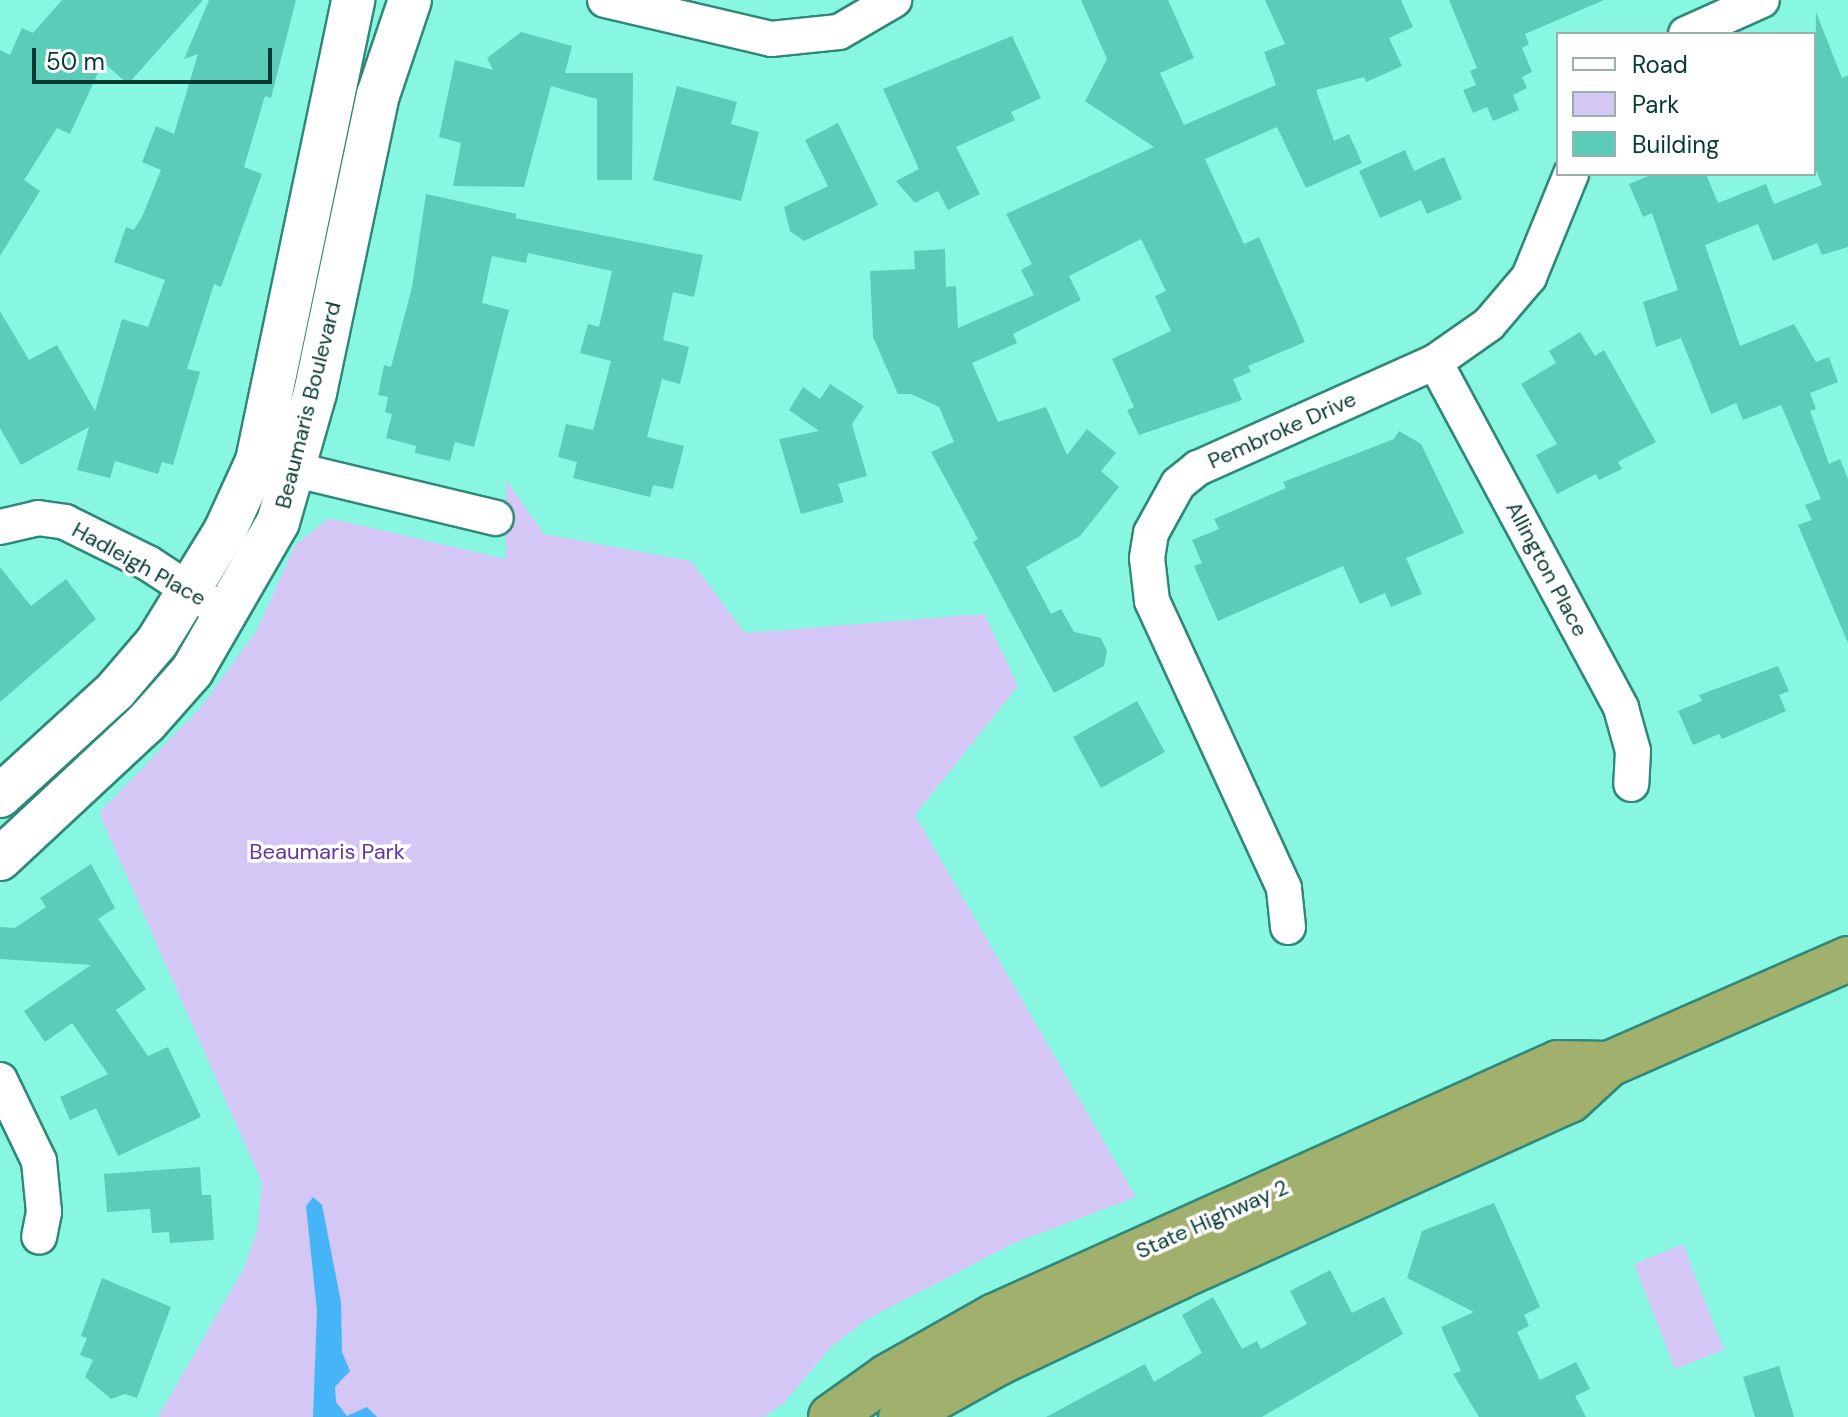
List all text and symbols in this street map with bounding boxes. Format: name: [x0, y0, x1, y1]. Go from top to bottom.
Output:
scale bar: [36, 32, 276, 82]
legend: [1556, 32, 1816, 176]
text: 50 m: [46, 46, 105, 77]
text: Road: [1632, 49, 1688, 80]
text: Park: [1632, 89, 1679, 120]
text: Building: [1632, 129, 1719, 160]
street label: Beaumaris Boulevard: [269, 299, 347, 511]
street label: Pembroke Drive: [1204, 386, 1360, 474]
street label: Allington Place: [1500, 497, 1594, 641]
street label: Hadleigh Place: [67, 516, 211, 612]
park label: Beaumaris Park: [249, 839, 405, 865]
street label: State Highway 2: [1132, 1174, 1292, 1264]

